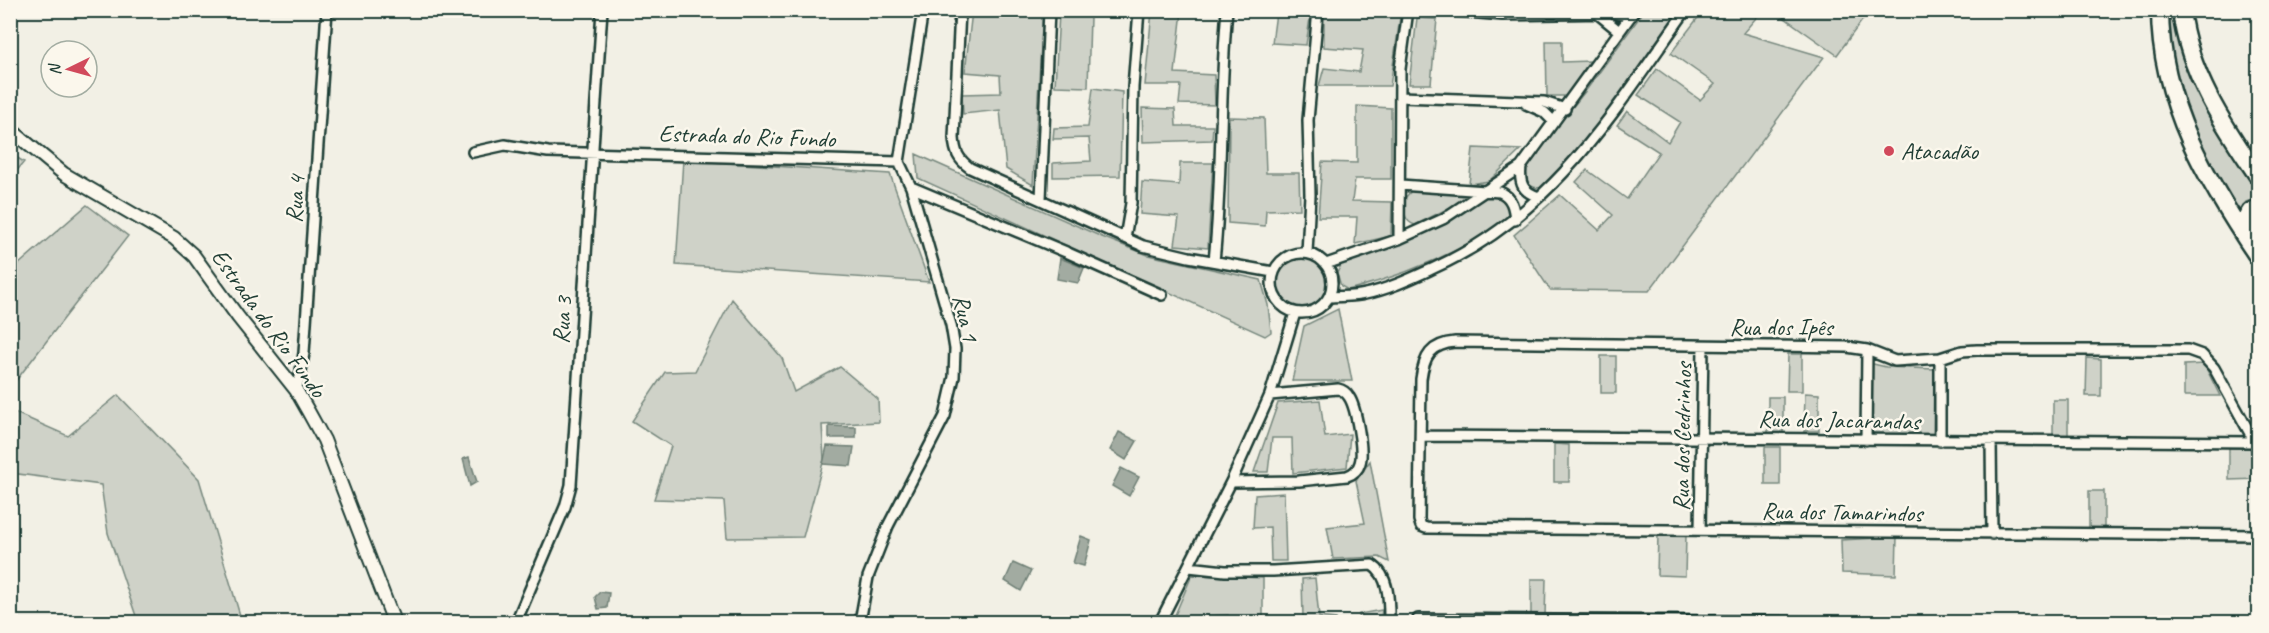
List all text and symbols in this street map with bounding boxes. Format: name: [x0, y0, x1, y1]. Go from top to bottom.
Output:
north arrow: [39, 39, 99, 99]
text: N: [44, 61, 65, 76]
street label: Estrada do Rio Fundo: [658, 118, 837, 154]
place label: Atacadão: [1901, 136, 1979, 166]
marker: Atacadão: [1882, 144, 1896, 158]
street label: Rua 4: [278, 172, 312, 224]
street label: Estrada do Rio Fundo: [205, 243, 334, 404]
street label: Rua 1: [946, 292, 986, 346]
street label: Rua 3: [545, 293, 579, 345]
street label: Rua dos Ipês: [1729, 312, 1835, 342]
street label: Rua dos Cedrinhos: [1666, 360, 1698, 511]
street label: Rua dos Jacarandas: [1758, 404, 1923, 436]
street label: Rua dos Tamarindos: [1761, 496, 1925, 528]

